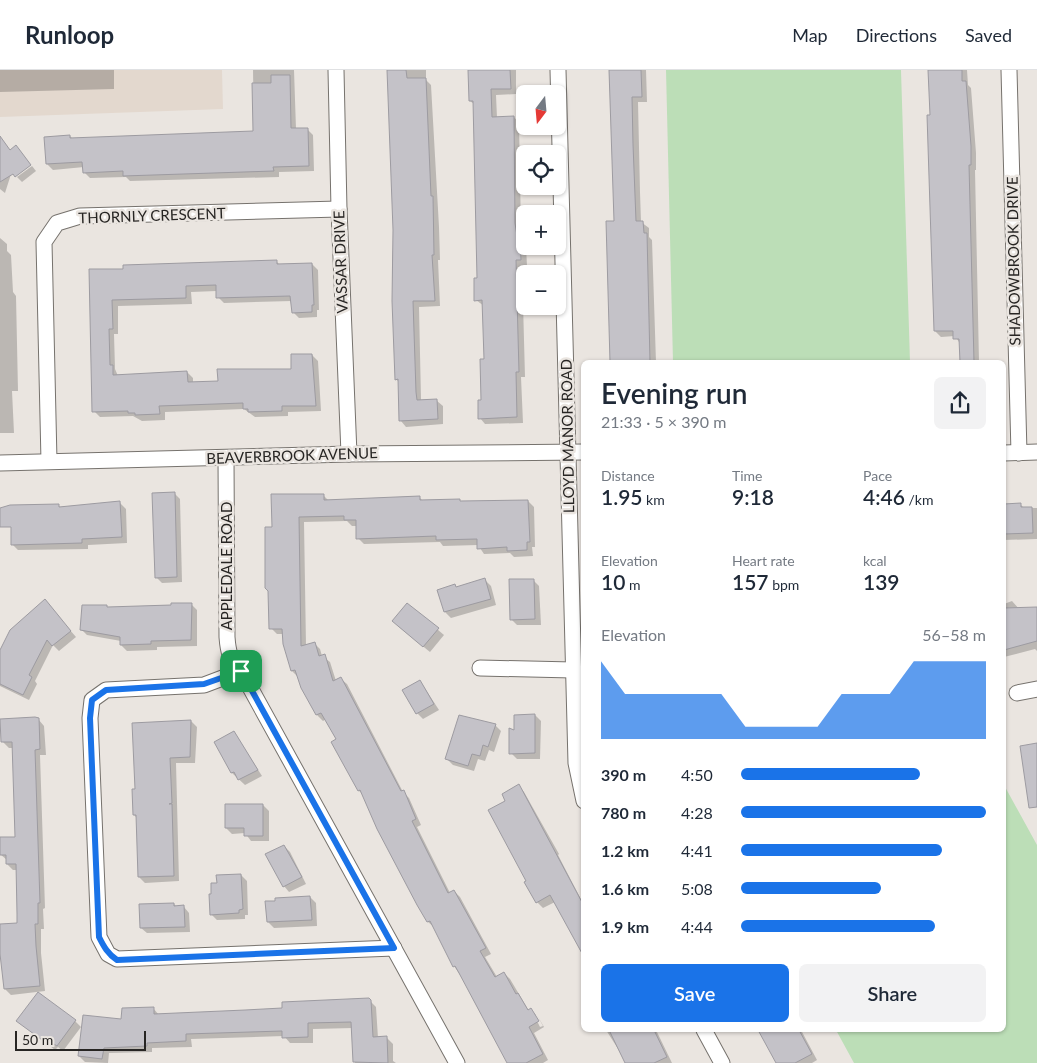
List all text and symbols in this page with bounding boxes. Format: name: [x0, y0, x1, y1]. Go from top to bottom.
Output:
text: Runloop: [25, 20, 114, 49]
text: Map: [792, 24, 828, 46]
text: Directions: [856, 24, 937, 46]
text: Saved: [965, 24, 1012, 46]
north arrow: [516, 85, 566, 135]
map controls: [516, 85, 566, 315]
button: locate: [516, 145, 566, 195]
street label: SHADOWBROOK DRIVE: [1003, 176, 1023, 346]
street label: THORNLY CRESCENT: [78, 203, 226, 227]
button: +: [516, 205, 566, 255]
street label: VASSAR DRIVE: [329, 210, 351, 314]
button: −: [516, 265, 566, 315]
street label: LLOYD MANOR ROAD: [557, 359, 577, 513]
text: Evening run: [601, 376, 747, 410]
button: share: [934, 377, 986, 429]
text: 21:33 · 5 × 390 m: [601, 412, 726, 431]
street label: BEAVERBROOK AVENUE: [206, 443, 378, 467]
text: Distance: [601, 467, 655, 484]
text: Time: [732, 467, 763, 484]
text: Pace: [863, 467, 892, 484]
text: 1.95: [601, 484, 643, 509]
text: 9:18: [732, 484, 774, 509]
text: 4:46: [863, 484, 905, 509]
text: km: [643, 491, 665, 508]
text: /km: [905, 491, 933, 508]
street label: APPLEDALE ROAD: [217, 502, 235, 630]
text: Elevation: [601, 552, 658, 569]
text: Heart rate: [732, 552, 795, 569]
text: kcal: [863, 552, 887, 569]
text: 10: [601, 569, 625, 594]
text: 157: [732, 569, 769, 594]
text: 139: [863, 569, 900, 594]
text: m: [625, 576, 640, 593]
text: bpm: [769, 576, 799, 593]
text: Elevation: [601, 625, 666, 644]
text: 56–58 m: [922, 625, 986, 644]
pin: [220, 650, 262, 692]
icon: arrive: [227, 657, 255, 685]
text: 390 m: [601, 765, 646, 784]
text: 4:50: [681, 765, 713, 784]
text: 780 m: [601, 803, 646, 822]
text: 4:28: [681, 803, 713, 822]
text: 1.2 km: [601, 841, 649, 860]
text: 4:41: [681, 841, 713, 860]
text: 1.6 km: [601, 879, 649, 898]
text: 5:08: [681, 879, 713, 898]
text: 1.9 km: [601, 917, 649, 936]
text: 4:44: [681, 917, 713, 936]
button: Save: [601, 964, 789, 1022]
button: Share: [799, 964, 986, 1022]
scale bar: [15, 1028, 146, 1051]
text: 50 m: [22, 1031, 53, 1048]

